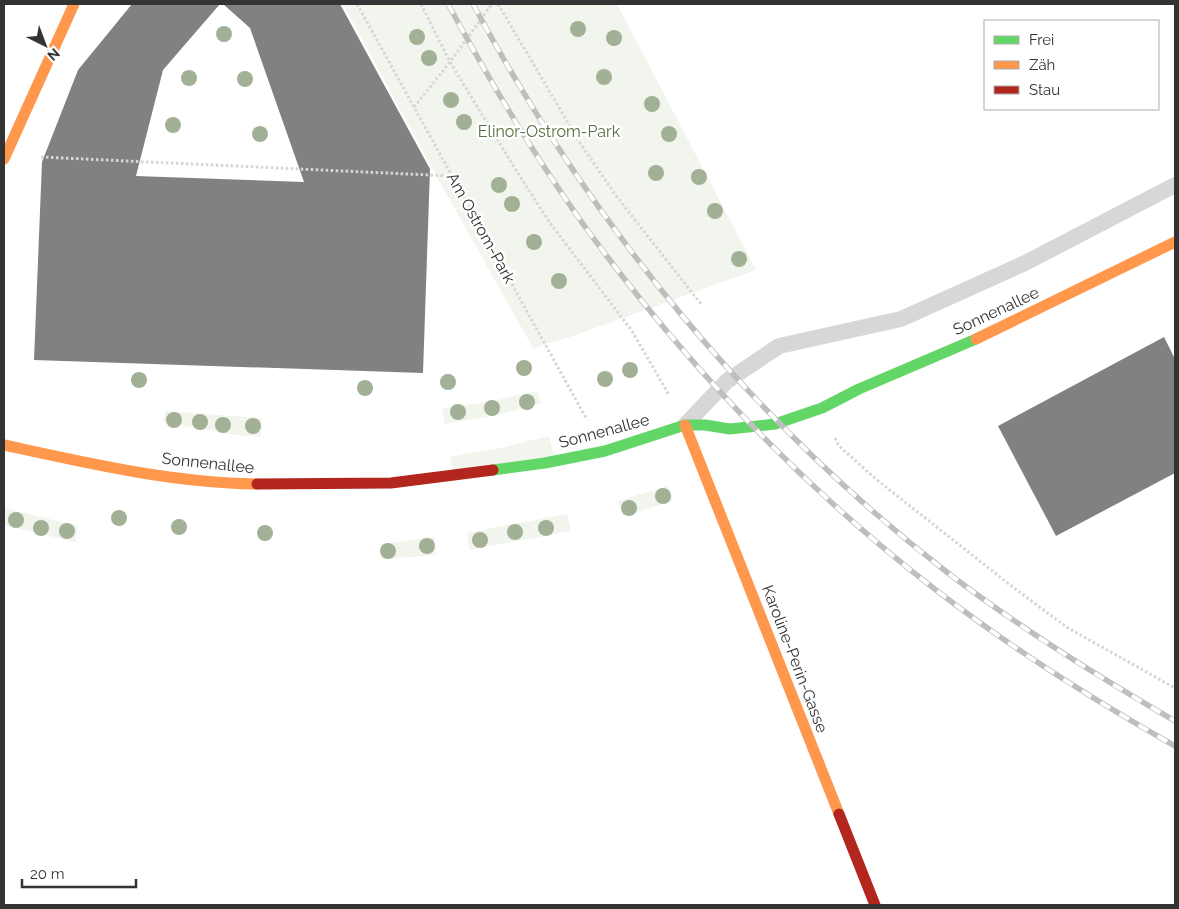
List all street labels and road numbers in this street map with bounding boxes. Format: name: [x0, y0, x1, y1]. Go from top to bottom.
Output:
street label: Am Ostrom-Park: [443, 169, 520, 287]
street label: Sonnenallee: [950, 283, 1042, 339]
street label: Sonnenallee: [557, 410, 651, 452]
street label: Sonnenallee: [161, 449, 255, 477]
street label: Karoline-Perin-Gasse: [758, 582, 832, 736]

